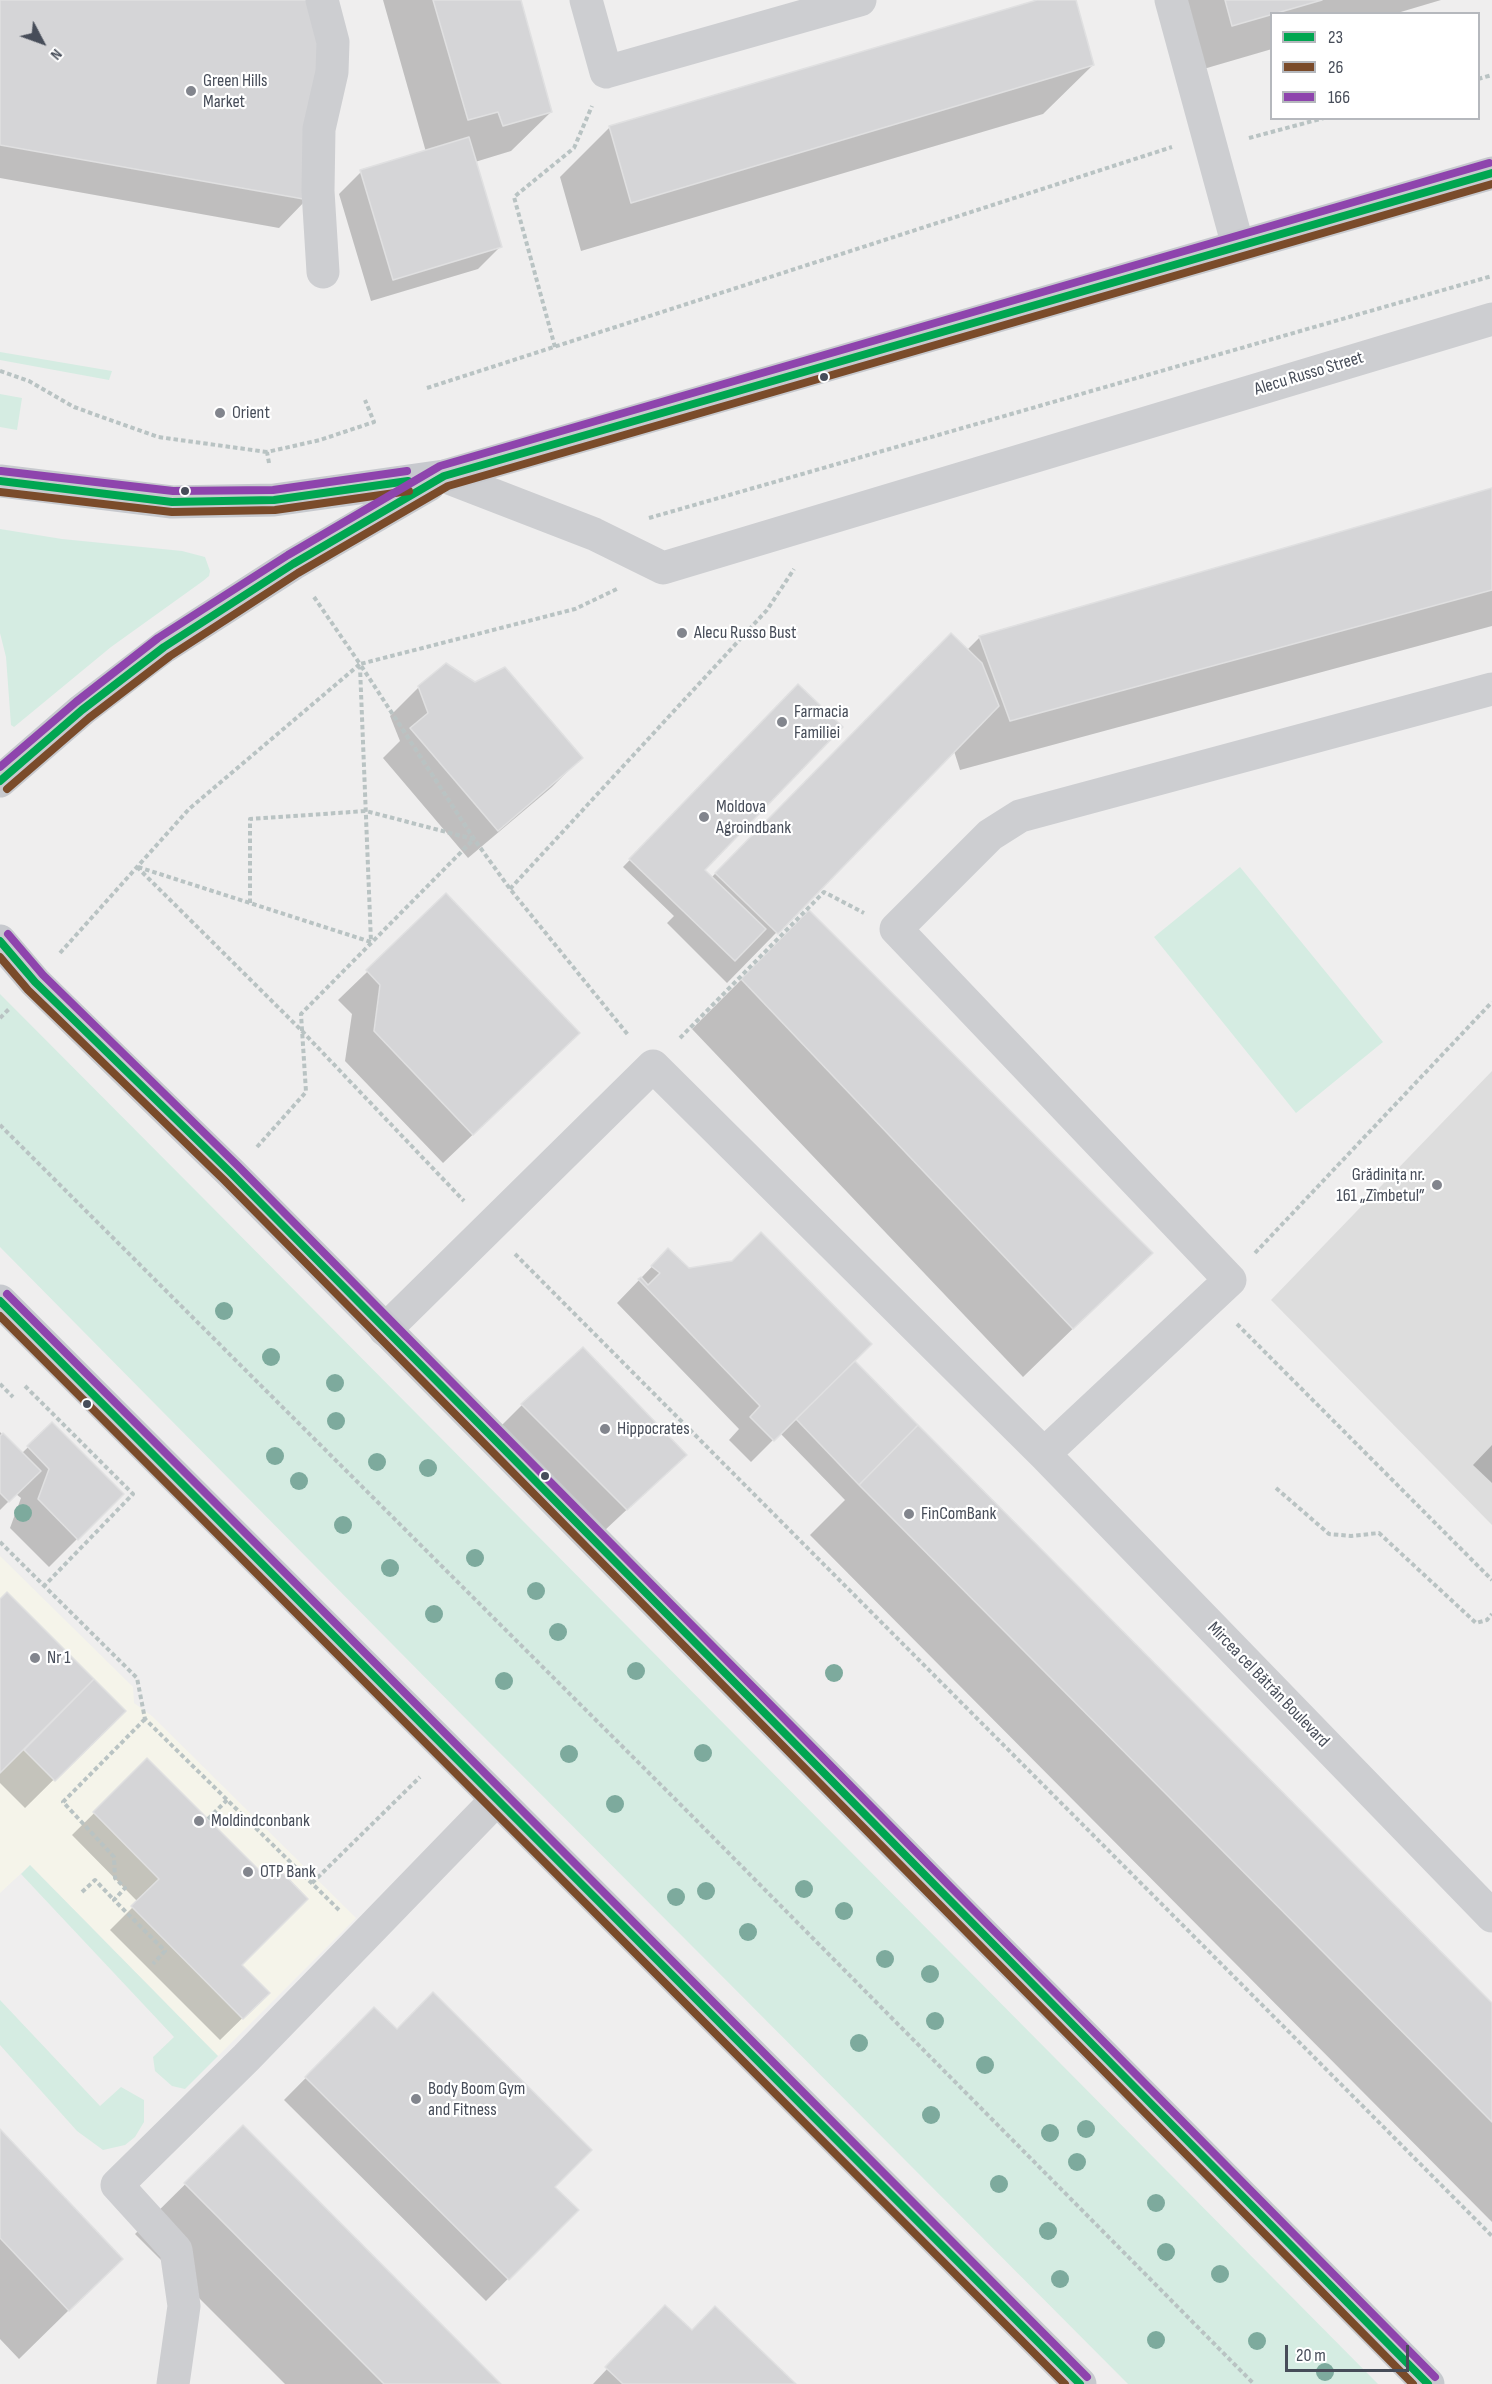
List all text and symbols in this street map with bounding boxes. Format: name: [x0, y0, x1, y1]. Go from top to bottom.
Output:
north arrow: [12, 12, 72, 72]
legend: [1270, 12, 1480, 120]
text: 23: [1328, 27, 1343, 48]
text: N: [46, 45, 66, 64]
text: 26: [1328, 57, 1343, 78]
place label: Green Hills Market: [203, 70, 268, 112]
marker: Green Hills Market: [184, 84, 198, 98]
text: 166: [1328, 87, 1350, 108]
street label: Alecu Russo Street: [1252, 347, 1366, 401]
unlabelled marker: [818, 371, 830, 383]
place label: Orient: [232, 402, 270, 424]
marker: Orient: [213, 406, 227, 420]
unlabelled marker: [179, 485, 191, 497]
place label: Alecu Russo Bust: [694, 622, 796, 644]
marker: Alecu Russo Bust: [675, 626, 689, 640]
place label: Farmacia Familiei: [794, 701, 849, 744]
marker: Farmacia Familiei: [775, 715, 789, 729]
place label: Moldova Agroindbank: [716, 796, 791, 838]
marker: Moldova Agroindbank: [697, 810, 711, 824]
place label: Grădinița nr. 161 „Zîmbetul”: [1336, 1164, 1425, 1206]
marker: Grădinița nr. 161 „Zîmbetul”: [1430, 1178, 1444, 1192]
unlabelled marker: [81, 1398, 93, 1410]
place label: Hippocrates: [617, 1418, 690, 1440]
marker: Hippocrates: [598, 1422, 612, 1436]
unlabelled marker: [539, 1470, 551, 1482]
place label: FinComBank: [921, 1503, 996, 1525]
marker: FinComBank: [902, 1507, 916, 1521]
street label: Mircea cel Bătrân Boulevard: [1203, 1618, 1333, 1752]
place label: Nr 1: [47, 1647, 71, 1669]
marker: Nr 1: [28, 1651, 42, 1665]
place label: Moldindconbank: [211, 1810, 310, 1832]
marker: Moldindconbank: [192, 1814, 206, 1828]
place label: OTP Bank: [260, 1861, 316, 1883]
marker: OTP Bank: [241, 1865, 255, 1879]
place label: Body Boom Gym and Fitness: [428, 2078, 525, 2120]
marker: Body Boom Gym and Fitness: [409, 2092, 423, 2106]
scale bar: [1288, 2333, 1412, 2371]
text: 20 m: [1296, 2345, 1326, 2366]

